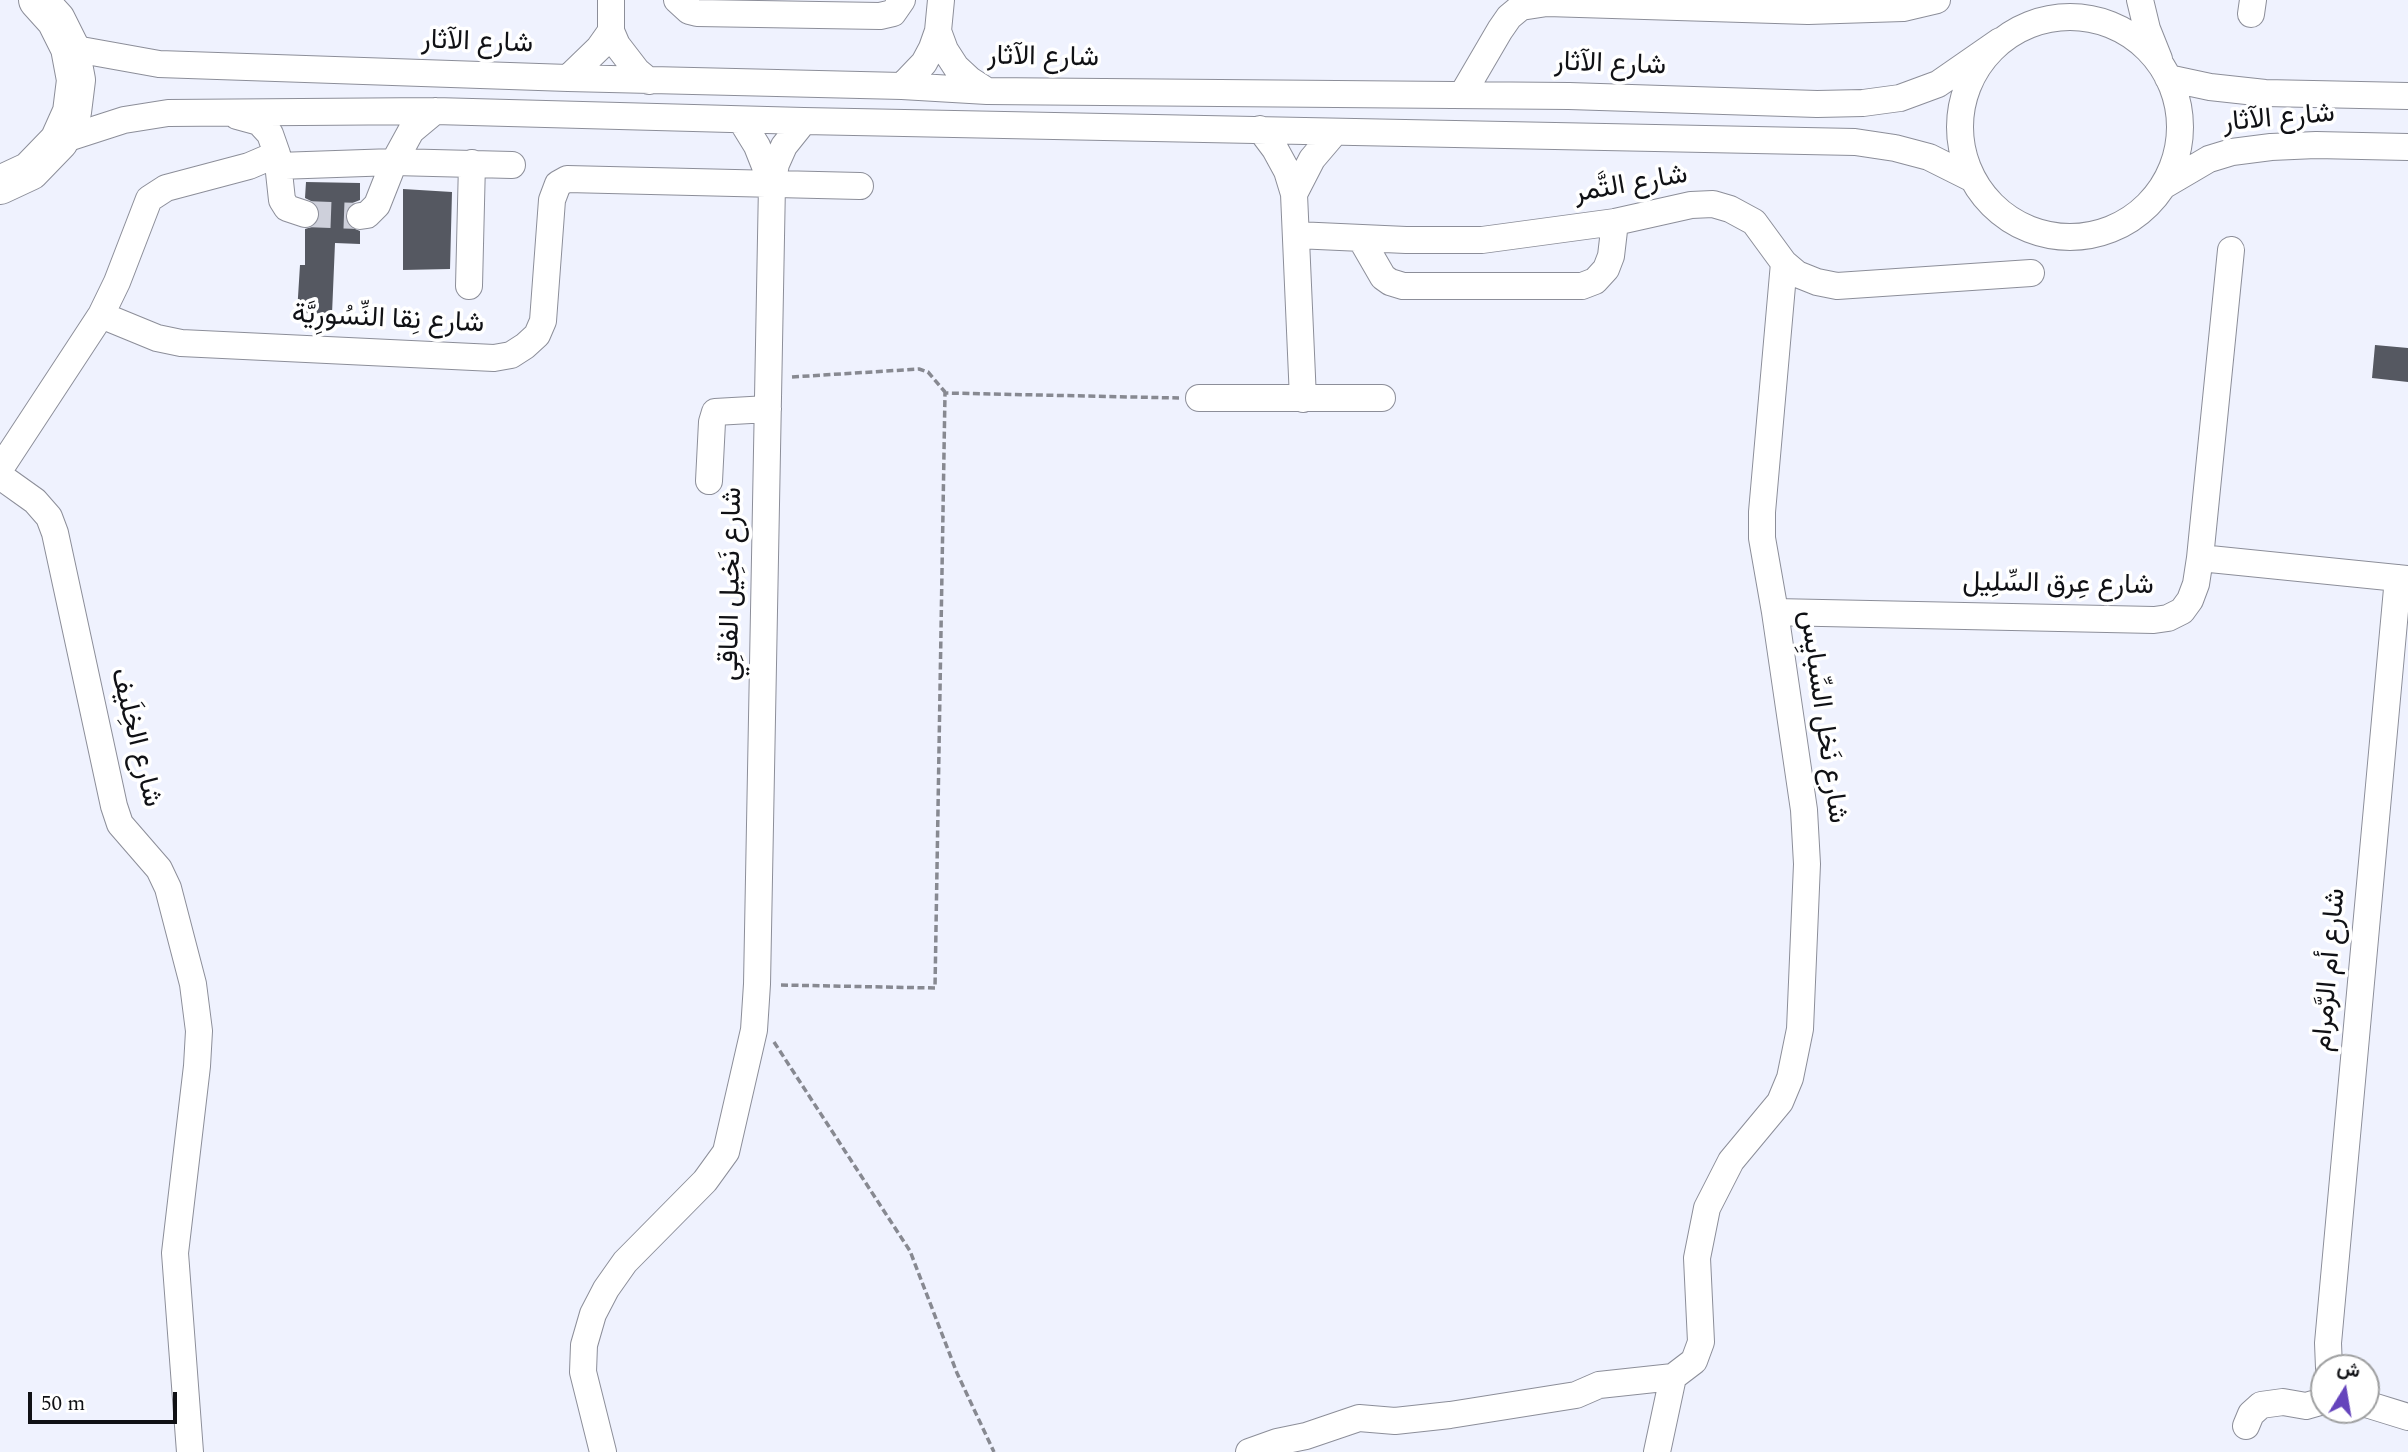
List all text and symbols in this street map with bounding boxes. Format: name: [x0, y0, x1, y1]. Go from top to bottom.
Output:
street label: شارع الآثار: [420, 25, 534, 63]
street label: شارع الآثار: [987, 41, 1099, 77]
street label: شارع الآثار: [1553, 47, 1667, 85]
street label: شارع الآثار: [2222, 98, 2336, 142]
street label: شارع التَّمر: [1572, 159, 1690, 213]
street label: شارع نِقا النِّسُورِيَّة: [291, 299, 485, 343]
street label: شارع نَخِيل الفاقِي: [715, 487, 751, 681]
street label: شارع عِرق السِّلِيل: [1962, 568, 2154, 604]
street label: شارع نَخل السِّبايِس: [1789, 608, 1853, 826]
street label: شارع الخِلَيف: [101, 665, 167, 811]
street label: شارع أم الرَّمرام: [2307, 887, 2355, 1053]
text: ش: [2335, 1353, 2363, 1386]
north arrow: [2310, 1354, 2380, 1424]
scale bar: [32, 1378, 180, 1422]
text: 50 m: [41, 1388, 85, 1420]

